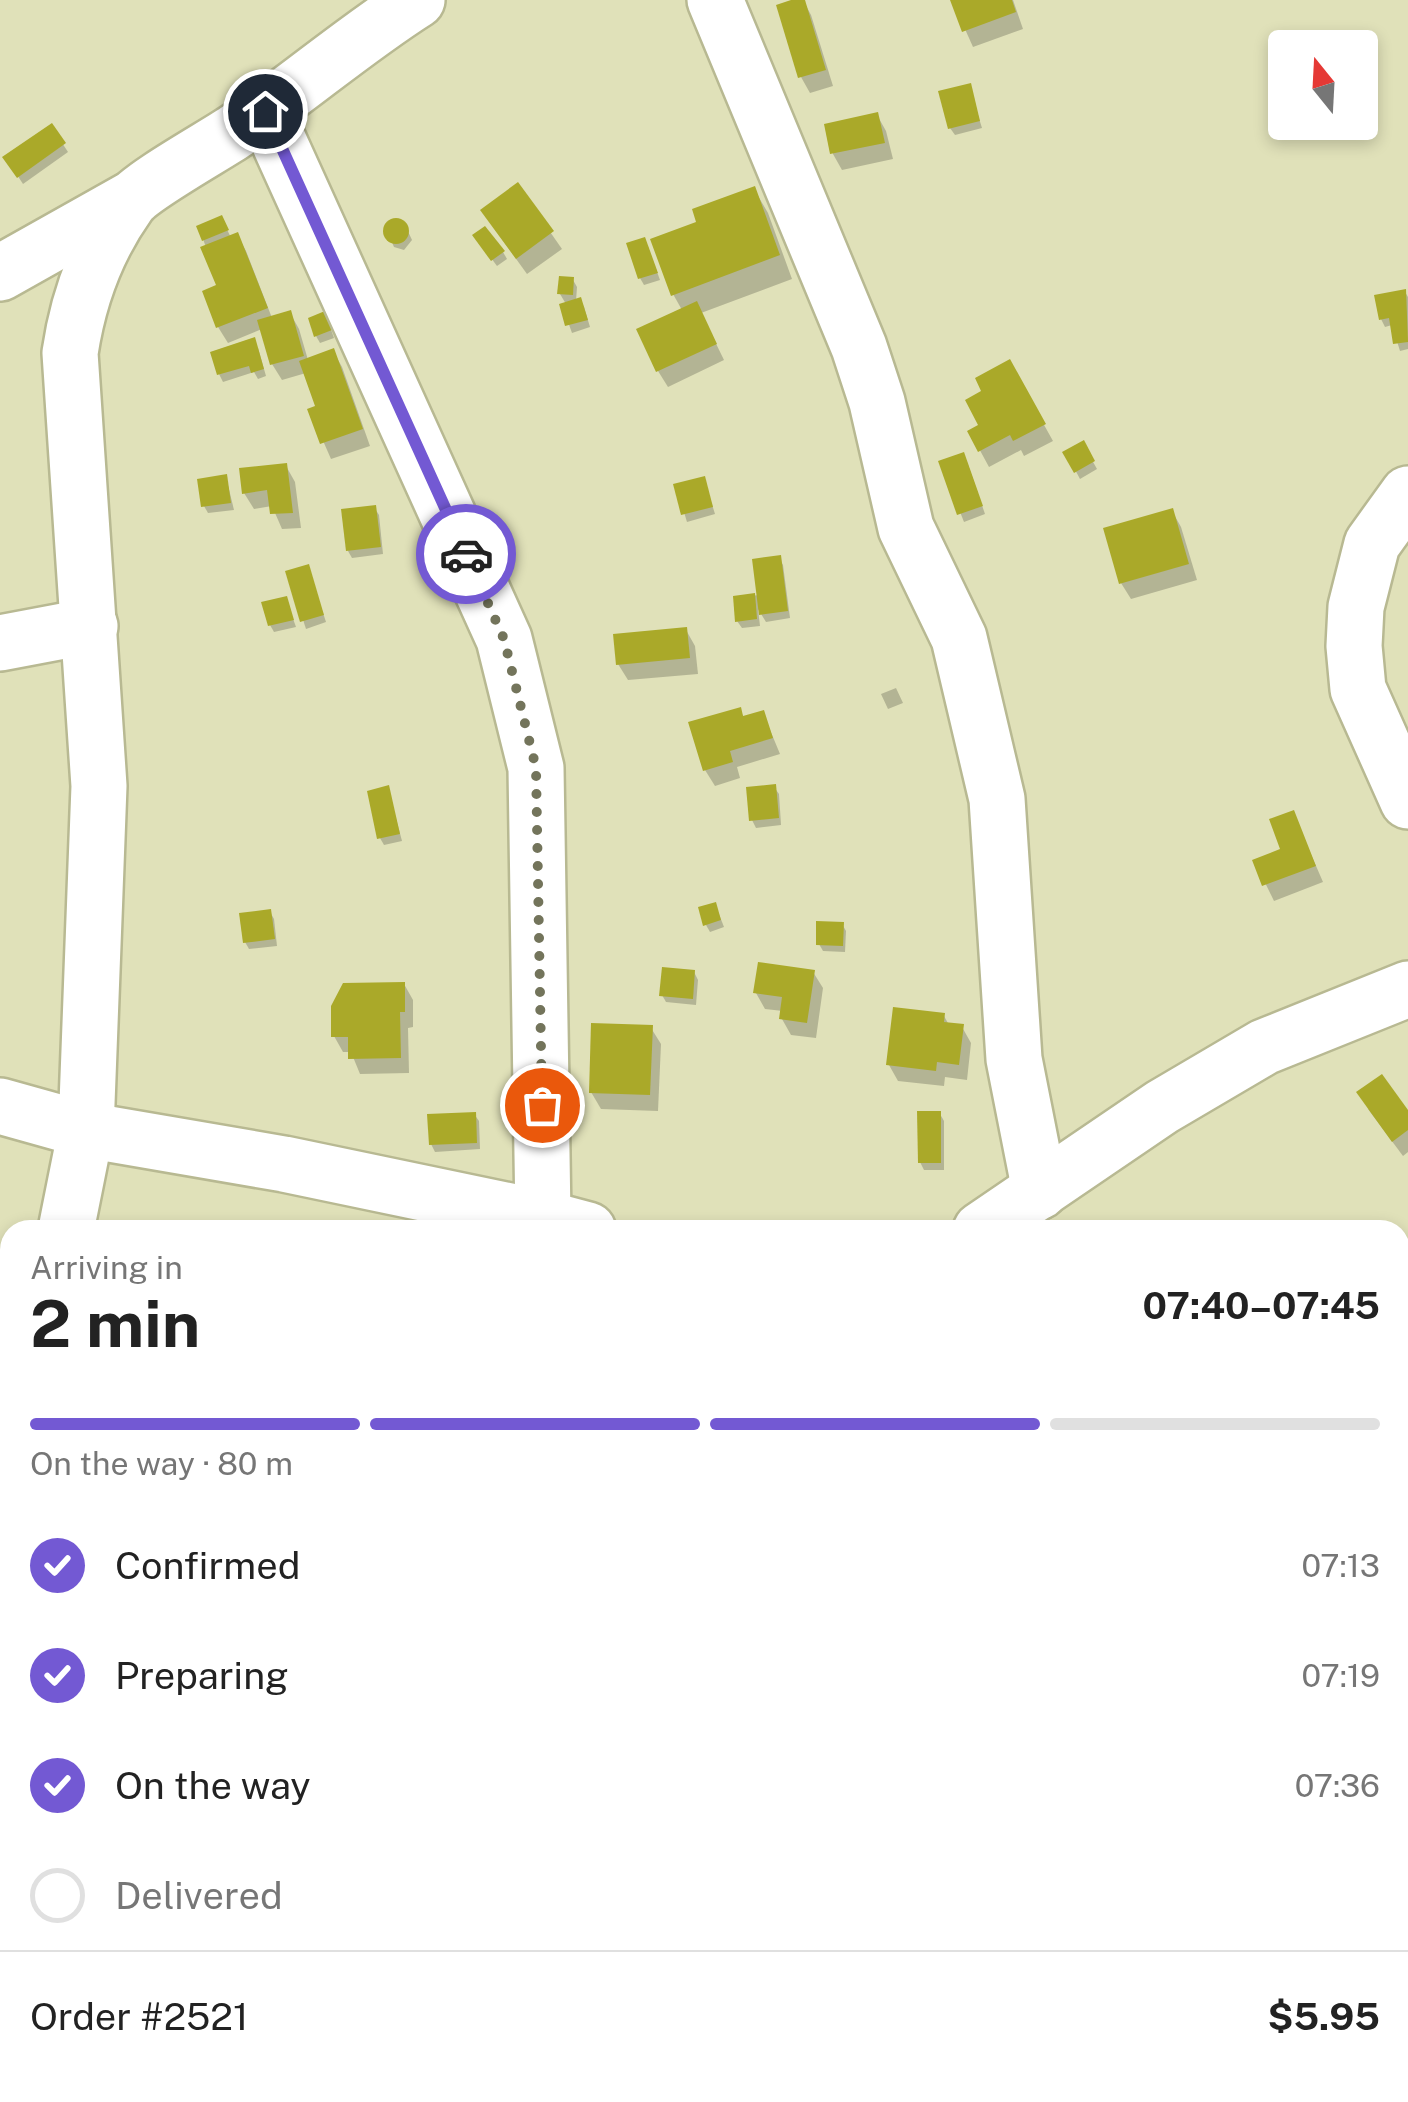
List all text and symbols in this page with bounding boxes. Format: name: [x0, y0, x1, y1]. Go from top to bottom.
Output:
north arrow: [1268, 30, 1378, 140]
map controls: [1268, 30, 1378, 140]
pin: [223, 69, 308, 154]
icon: home: [238, 84, 293, 139]
courier: [416, 504, 516, 604]
icon: car: [439, 527, 494, 582]
pin: [500, 1063, 585, 1148]
icon: bag: [515, 1078, 570, 1133]
text: Arriving in: [30, 1249, 183, 1286]
text: 07:40–07:45: [1142, 1283, 1380, 1328]
text: 2 min: [30, 1285, 200, 1362]
text: On the way · 80 m: [30, 1445, 293, 1482]
icon: check: [30, 1538, 85, 1593]
text: Confirmed: [115, 1543, 300, 1588]
text: 07:13: [1301, 1547, 1380, 1584]
icon: check: [30, 1648, 85, 1703]
text: Preparing: [115, 1653, 289, 1698]
text: 07:19: [1302, 1657, 1380, 1694]
icon: check: [30, 1758, 85, 1813]
text: On the way: [115, 1763, 311, 1808]
text: 07:36: [1295, 1767, 1380, 1804]
text: Delivered: [115, 1873, 283, 1918]
text: Order #2521: [30, 1994, 248, 2039]
text: $5.95: [1268, 1994, 1380, 2039]

